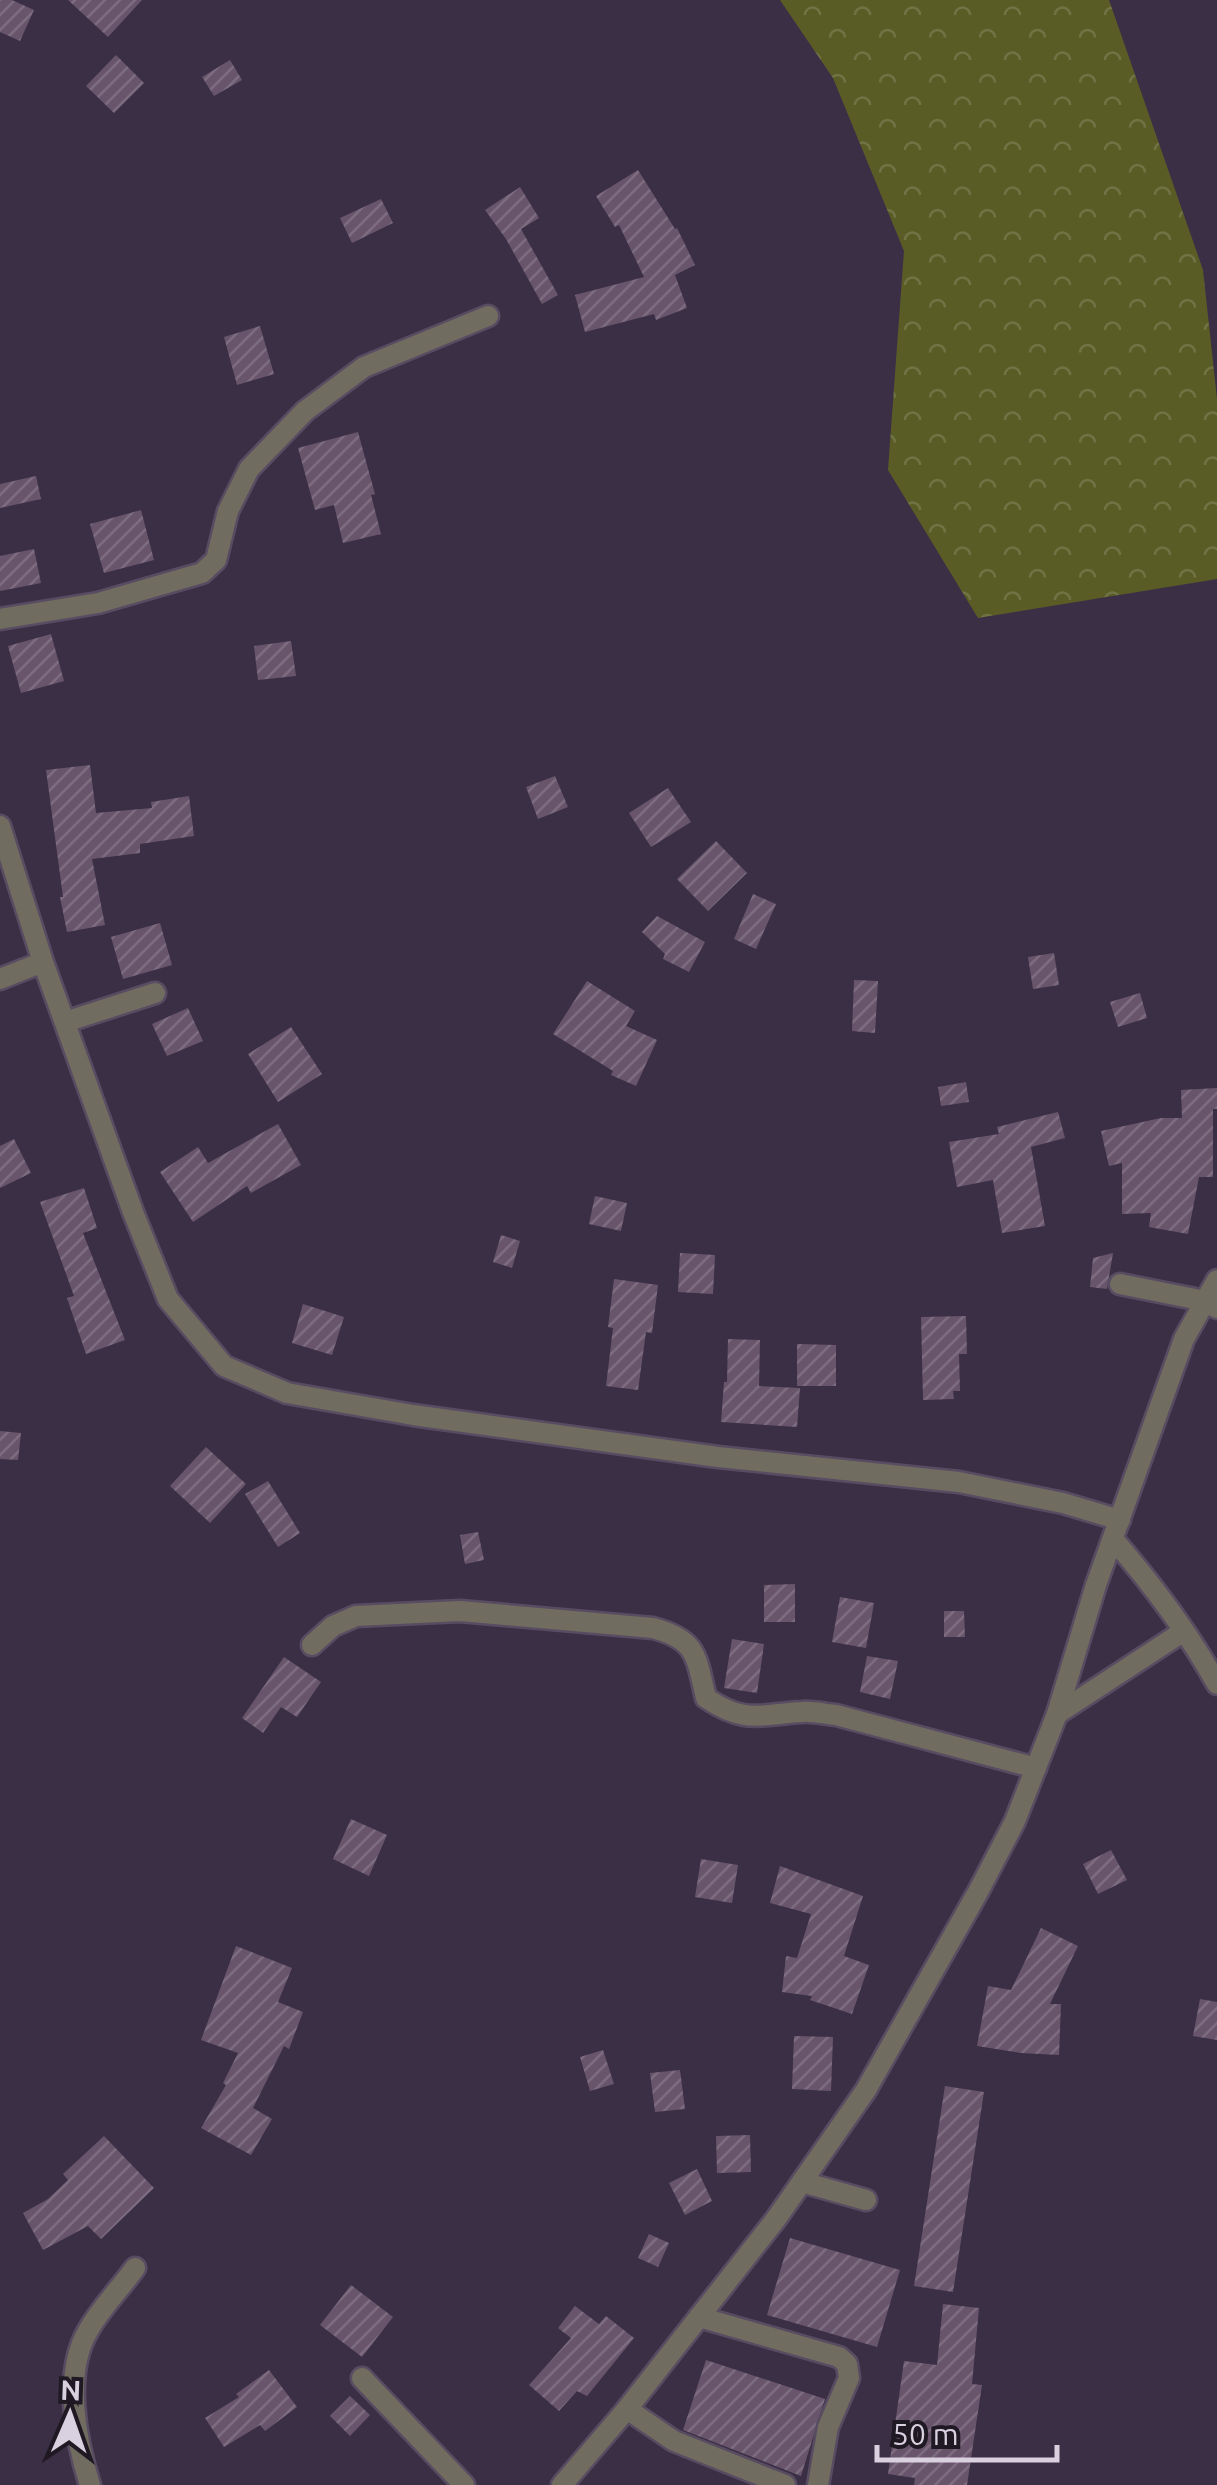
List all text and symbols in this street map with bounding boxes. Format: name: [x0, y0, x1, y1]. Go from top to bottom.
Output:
north arrow: [20, 2365, 120, 2465]
text: N: [60, 2374, 82, 2405]
scale bar: [877, 2400, 1057, 2462]
text: 50 m: [892, 2417, 959, 2451]

